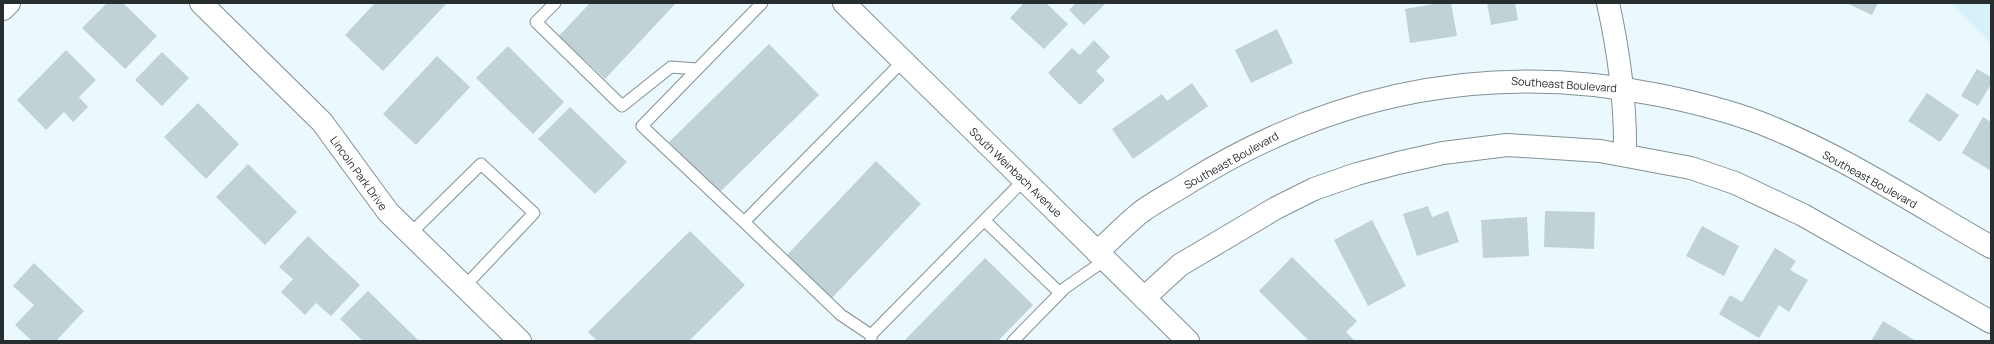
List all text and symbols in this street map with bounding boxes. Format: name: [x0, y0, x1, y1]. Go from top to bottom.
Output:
street label: Southeast Boulevard: [1511, 73, 1617, 95]
street label: South Weinbach Avenue: [966, 124, 1066, 221]
street label: Southeast Boulevard: [1181, 128, 1281, 192]
street label: Lincoln Park Drive: [327, 133, 391, 214]
street label: Southeast Boulevard: [1820, 147, 1920, 211]

